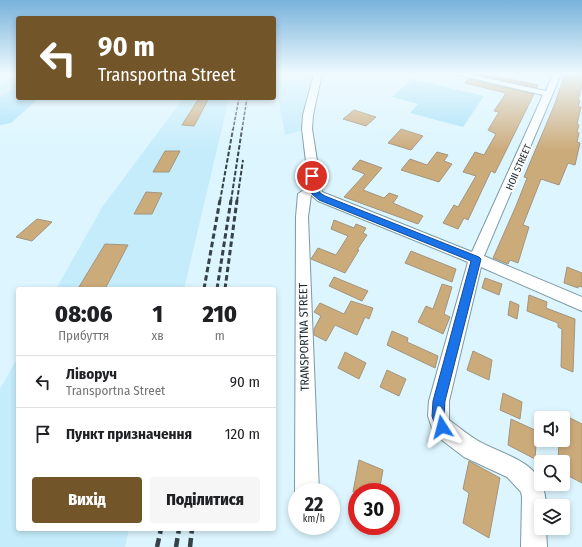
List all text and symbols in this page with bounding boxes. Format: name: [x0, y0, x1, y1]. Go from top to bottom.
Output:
text: 90 m: [98, 30, 155, 63]
icon: left: [32, 32, 84, 84]
text: Transportna Street: [98, 64, 236, 86]
street label: HOII STREET: [504, 142, 534, 192]
pin: [295, 159, 329, 193]
icon: arrive: [301, 165, 323, 187]
street label: TRANSPORTNA STREET: [296, 282, 312, 391]
text: 08:06: [55, 300, 113, 328]
text: 1: [152, 300, 163, 328]
text: 210: [203, 300, 237, 328]
text: Прибуття: [58, 328, 109, 343]
text: хв: [151, 328, 164, 343]
text: m: [215, 328, 225, 343]
text: Ліворуч: [66, 365, 117, 383]
icon: left: [32, 371, 54, 393]
text: 90 m: [230, 373, 260, 391]
text: Transportna Street: [66, 383, 165, 398]
position arrow: [421, 406, 463, 448]
map controls: [534, 411, 570, 535]
button: sound: [534, 411, 570, 447]
icon: arrive: [32, 423, 54, 445]
text: Пункт призначення: [66, 425, 192, 443]
text: 120 m: [225, 425, 260, 443]
button: search: [534, 455, 570, 491]
button: Вихід: [32, 477, 142, 523]
button: Поділитися: [150, 477, 260, 523]
speed limit sign: 30: [348, 483, 400, 535]
text: 22: [305, 492, 323, 516]
button: layers: [534, 499, 570, 535]
text: km/h: [303, 513, 325, 525]

